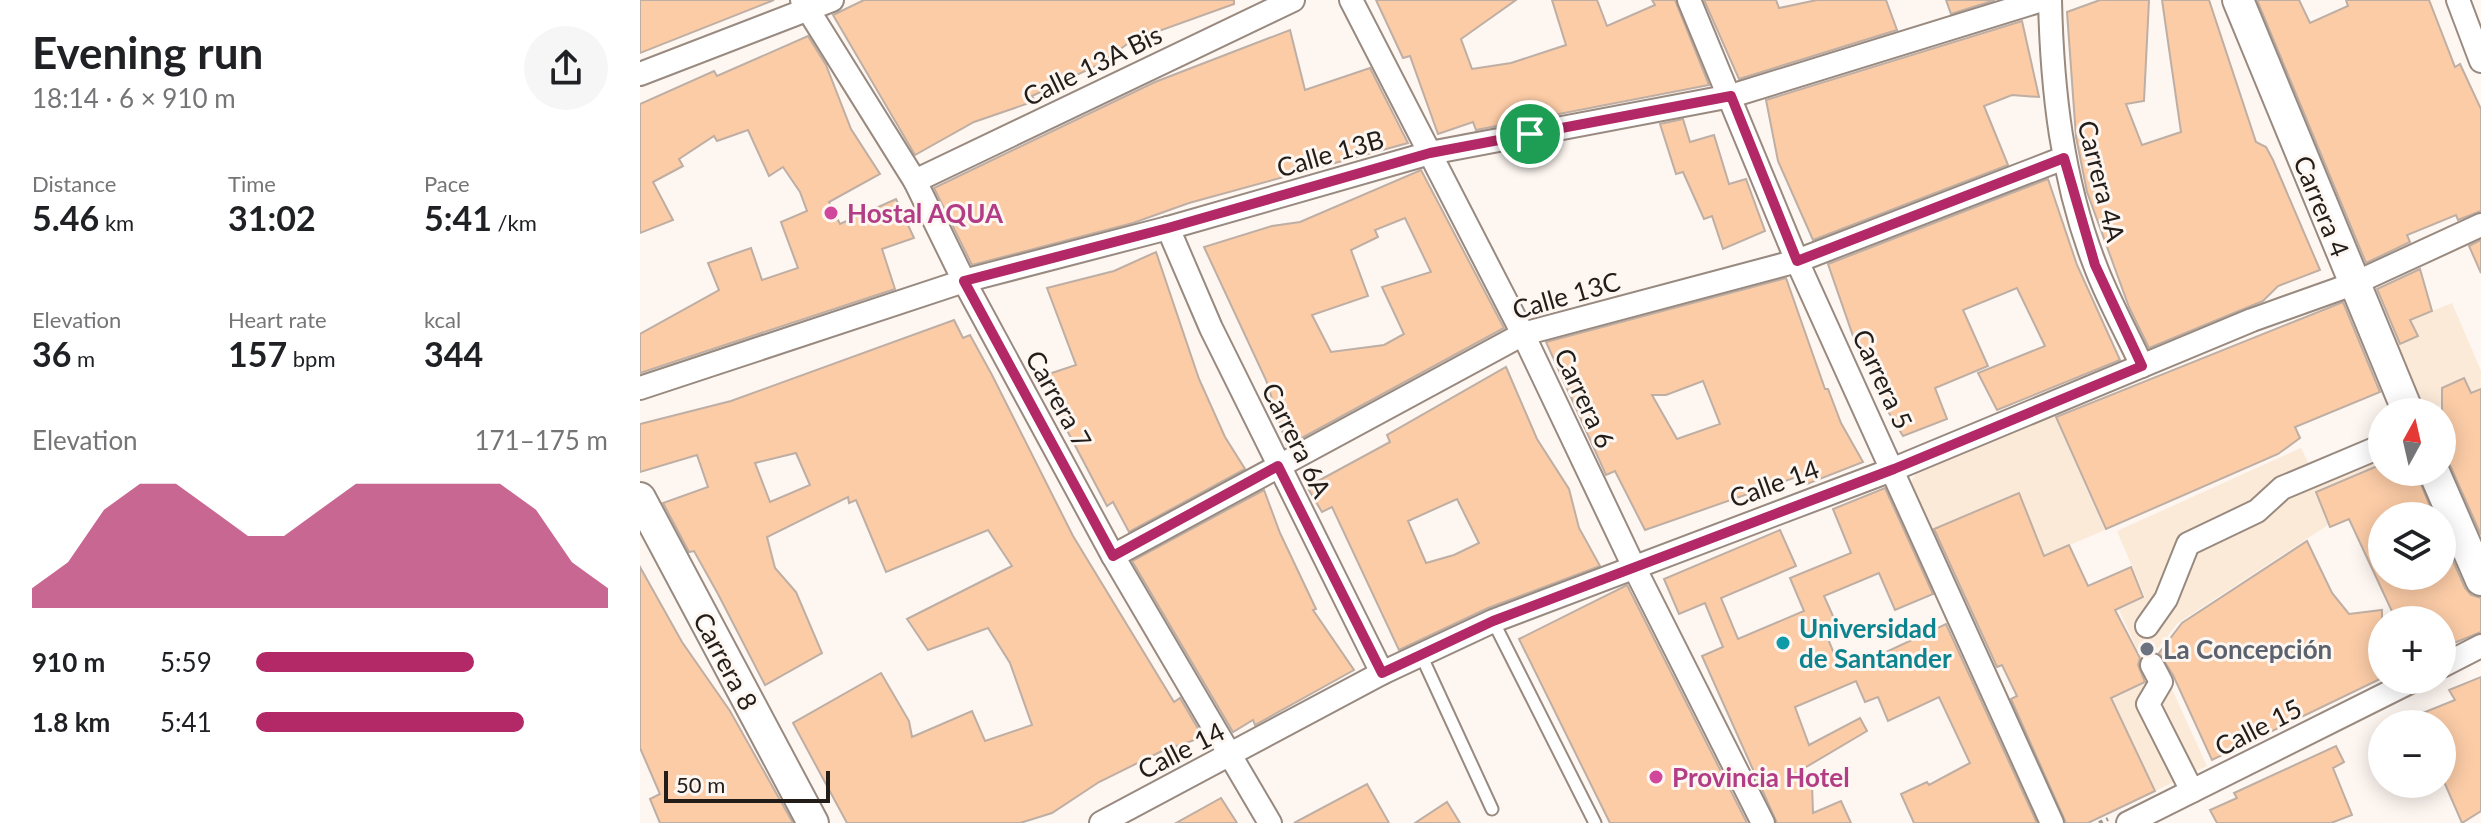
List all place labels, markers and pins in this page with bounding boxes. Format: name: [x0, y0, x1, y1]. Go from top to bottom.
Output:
pin: [1496, 100, 1564, 168]
place label: Hostal AQUA: [847, 197, 1004, 229]
marker: Hostal AQUA: [822, 204, 840, 222]
place label: Universidad de Santander: [1799, 612, 1952, 674]
place label: La Concepción: [2163, 633, 2332, 665]
marker: Universidad de Santander: [1774, 634, 1792, 652]
marker: La Concepción: [2138, 640, 2156, 658]
place label: Provincia Hotel: [1672, 761, 1850, 793]
marker: Provincia Hotel: [1647, 768, 1665, 786]

